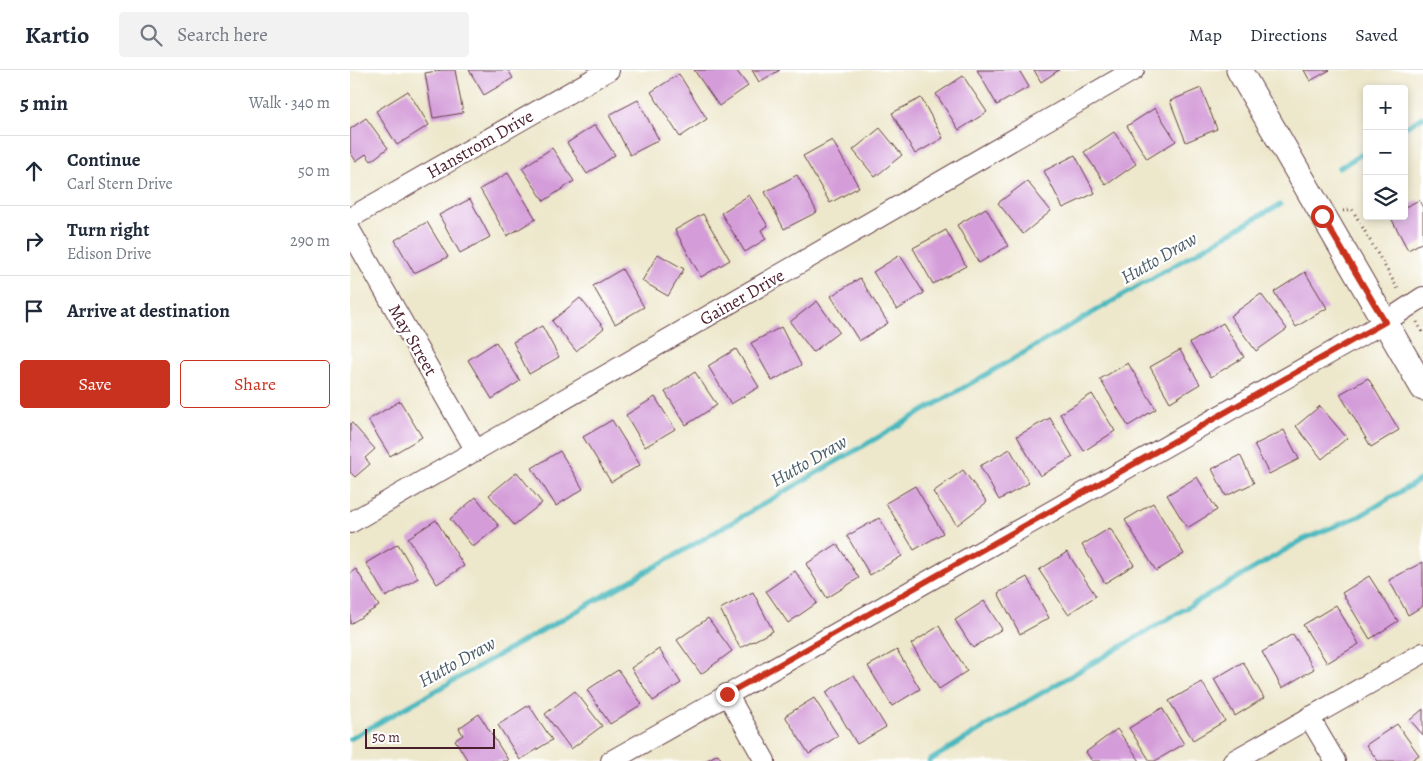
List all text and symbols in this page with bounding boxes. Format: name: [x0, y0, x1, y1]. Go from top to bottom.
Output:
search box: [119, 12, 469, 57]
text: Kartio: [25, 19, 89, 51]
icon: search: [137, 21, 165, 49]
text: Search here: [177, 22, 268, 48]
text: Map: [1189, 23, 1222, 47]
text: Directions: [1250, 23, 1327, 47]
text: Saved: [1355, 23, 1398, 47]
map controls: [1363, 85, 1408, 220]
button: +: [1363, 85, 1408, 130]
text: 5 min: [20, 89, 68, 117]
text: Walk · 340 m: [249, 92, 330, 114]
street label: Hanstrom Drive: [422, 104, 538, 184]
button: −: [1363, 130, 1408, 175]
text: Continue: [67, 147, 141, 173]
icon: ahead: [20, 157, 48, 185]
text: 50 m: [298, 160, 330, 182]
text: Carl Stern Drive: [67, 173, 173, 195]
button: layers: [1363, 175, 1408, 220]
route start: [1311, 205, 1334, 228]
text: Turn right: [67, 217, 149, 243]
water label: Hutto Draw: [1116, 226, 1202, 290]
icon: right: [20, 227, 48, 255]
text: 290 m: [290, 230, 330, 252]
text: Edison Drive: [67, 243, 151, 265]
street label: Gainer Drive: [695, 263, 789, 331]
icon: arrive: [20, 297, 48, 325]
text: Arrive at destination: [67, 298, 230, 324]
street label: May Street: [383, 300, 443, 380]
button: Save: [20, 360, 170, 408]
button: Share: [180, 360, 330, 408]
water label: Hutto Draw: [766, 429, 852, 493]
water label: Hutto Draw: [414, 630, 500, 694]
route end: [716, 683, 739, 706]
scale bar: [365, 726, 495, 749]
text: 50 m: [372, 728, 400, 747]

